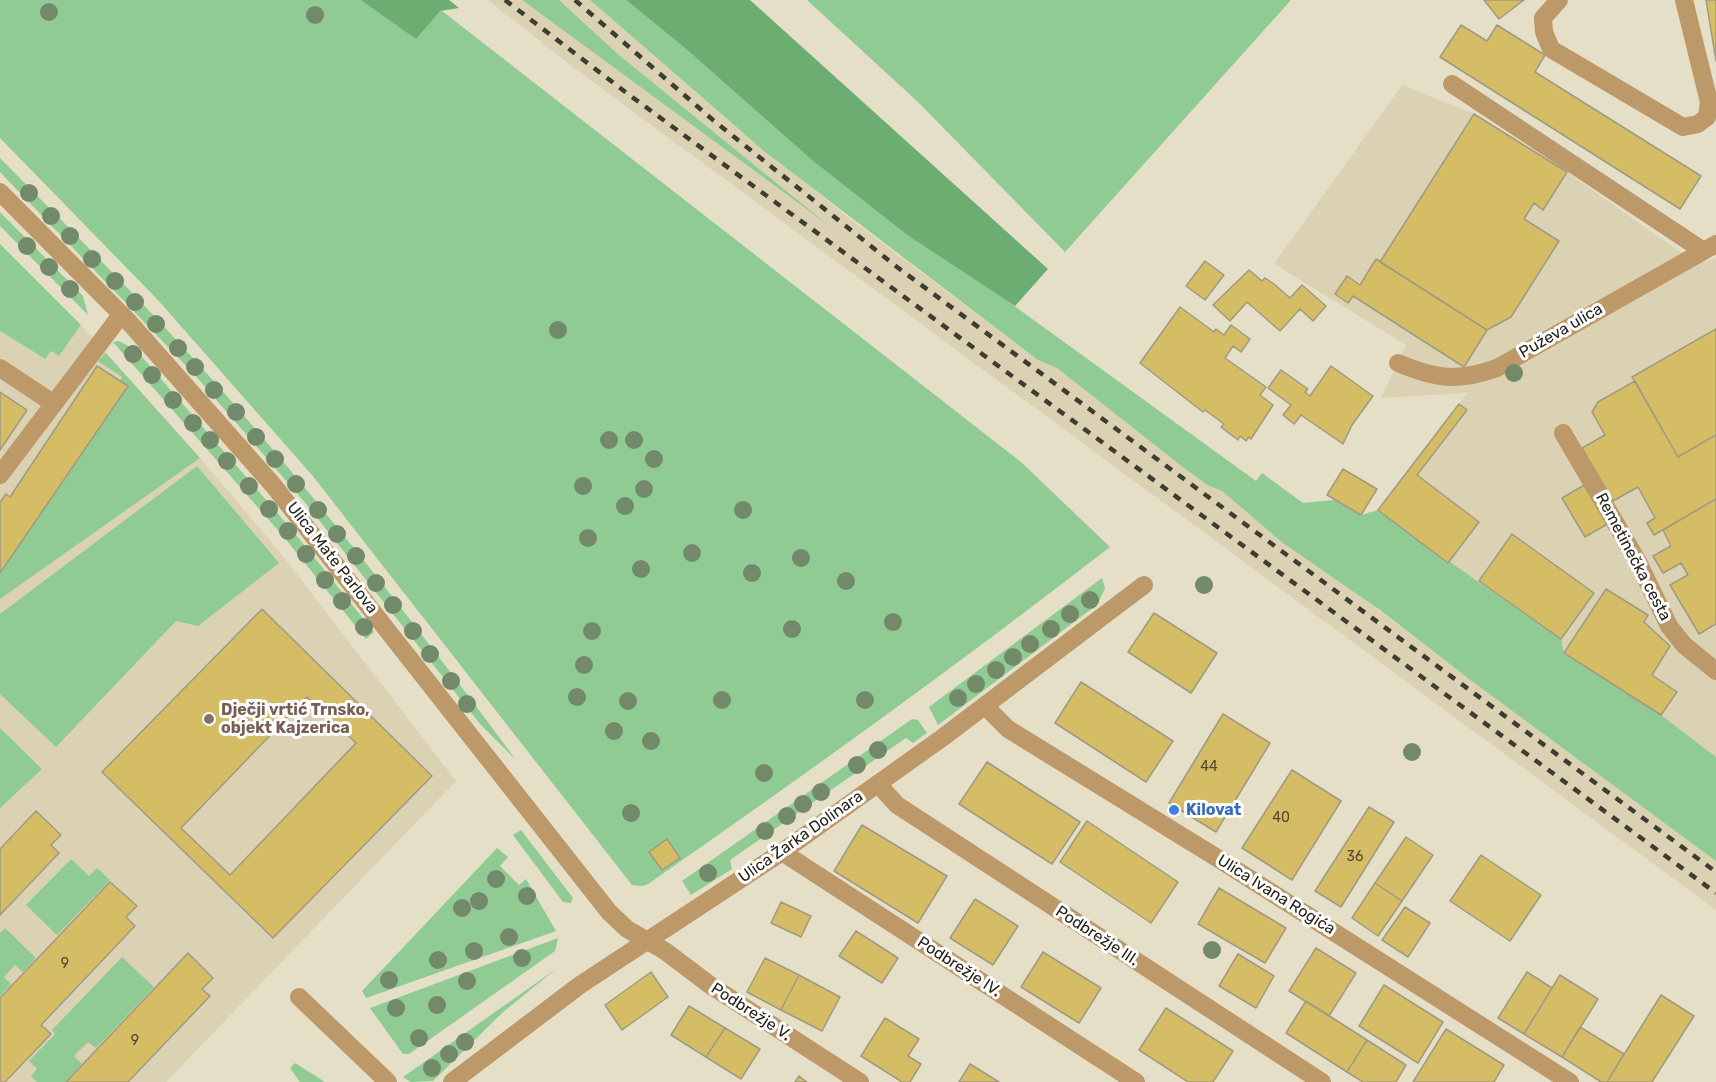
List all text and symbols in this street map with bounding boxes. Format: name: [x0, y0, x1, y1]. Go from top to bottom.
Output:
street label: Puževa ulica: [1516, 299, 1606, 363]
street label: Remetinečka cesta: [1591, 490, 1675, 624]
street label: Ulica Mate Parlova: [282, 498, 382, 618]
place label: Dječji vrtić Trnsko, objekt Kajzerica: [221, 700, 370, 738]
marker: Dječji vrtić Trnsko, objekt Kajzerica: [202, 712, 216, 726]
house number: 44: [1200, 759, 1218, 775]
street label: Ulica Žarka Dolinara: [735, 787, 867, 887]
place label: Kilovat: [1186, 800, 1241, 820]
marker: Kilovat: [1167, 803, 1181, 817]
house number: 40: [1272, 810, 1290, 826]
house number: 36: [1347, 849, 1363, 865]
street label: Ulica Ivana Rogića: [1213, 851, 1339, 939]
street label: Podbrežje III.: [1052, 902, 1142, 970]
street label: Podbrežje IV.: [913, 933, 1005, 1001]
house number: 9: [61, 956, 69, 972]
street label: Podbrežje V.: [707, 979, 795, 1045]
house number: 9: [131, 1033, 139, 1049]

